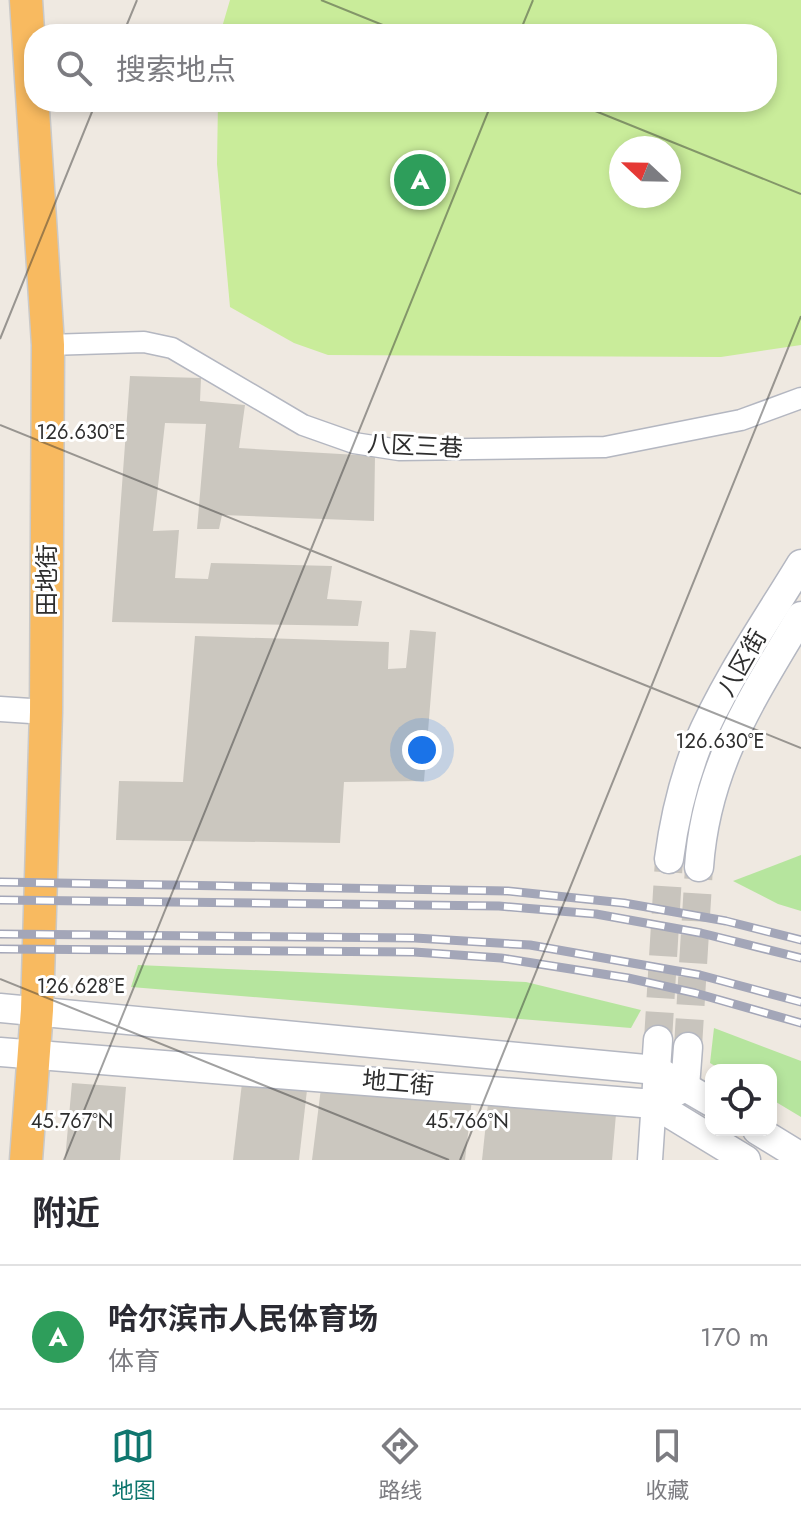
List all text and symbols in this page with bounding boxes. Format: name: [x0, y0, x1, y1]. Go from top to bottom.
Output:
search box: [24, 24, 777, 112]
icon: search: [52, 46, 96, 90]
text: 搜索地点: [116, 48, 236, 91]
north arrow: [609, 136, 681, 208]
pin: A: [394, 150, 446, 210]
text: 126.630°E: [37, 418, 125, 447]
street label: 八区三巷: [366, 426, 464, 465]
street label: 田地街: [29, 544, 64, 616]
street label: 八区街: [708, 623, 775, 703]
text: 126.630°E: [676, 727, 764, 756]
your location: [402, 730, 442, 770]
text: 126.628°E: [37, 972, 125, 1001]
street label: 地工街: [361, 1062, 435, 1103]
map controls: [705, 1064, 777, 1136]
button: locate: [705, 1064, 777, 1136]
text: 45.767°N: [31, 1107, 113, 1136]
text: 45.766°N: [425, 1107, 509, 1136]
text: 附近: [32, 1189, 100, 1238]
text: 哈尔滨市人民体育场: [108, 1297, 378, 1340]
text: A: [48, 1318, 68, 1356]
text: 170 m: [700, 1318, 769, 1356]
text: 体育: [108, 1342, 160, 1380]
tab: 地图: [111, 1424, 156, 1506]
tab: 路线: [378, 1424, 423, 1506]
tab: 收藏: [645, 1424, 690, 1506]

